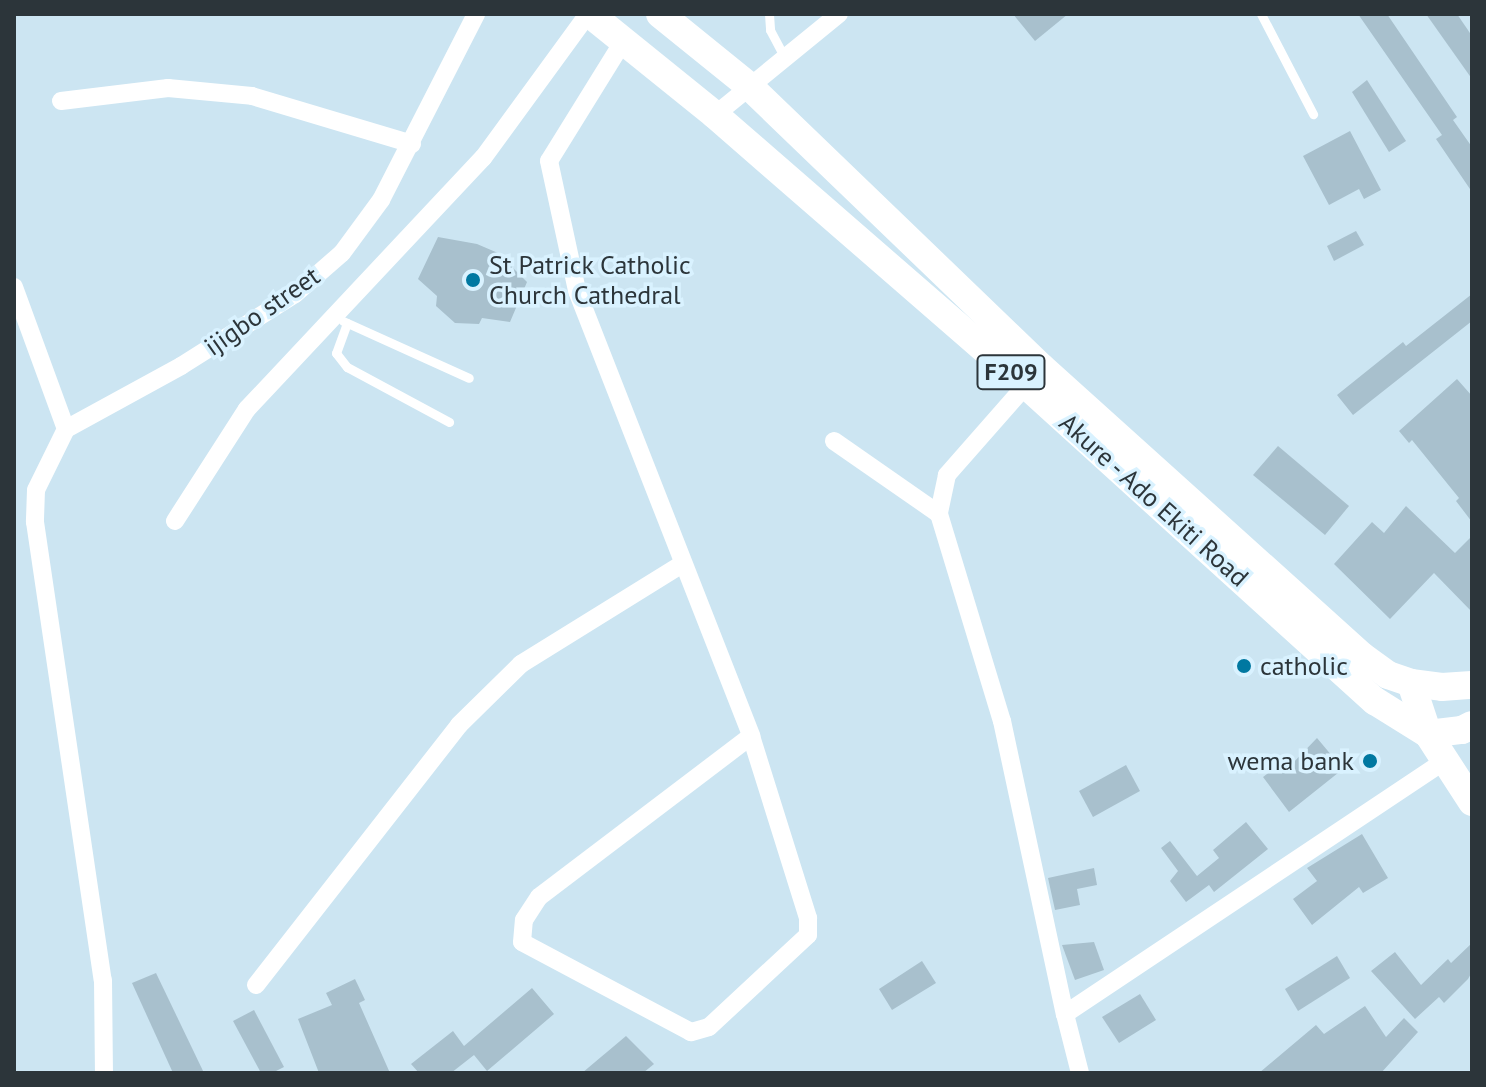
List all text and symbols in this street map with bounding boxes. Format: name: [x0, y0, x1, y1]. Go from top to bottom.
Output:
place label: St Patrick Catholic Church Cathedral: [489, 249, 691, 310]
street label: ijigbo street: [198, 260, 326, 362]
marker: St Patrick Catholic Church Cathedral: [464, 271, 482, 289]
road number: F209: [975, 352, 1047, 392]
street label: Akure - Ado Ekiti Road: [1051, 405, 1257, 595]
place label: catholic: [1260, 650, 1348, 682]
marker: catholic: [1235, 657, 1253, 675]
place label: wema bank: [1227, 745, 1354, 777]
marker: wema bank: [1361, 752, 1379, 770]

